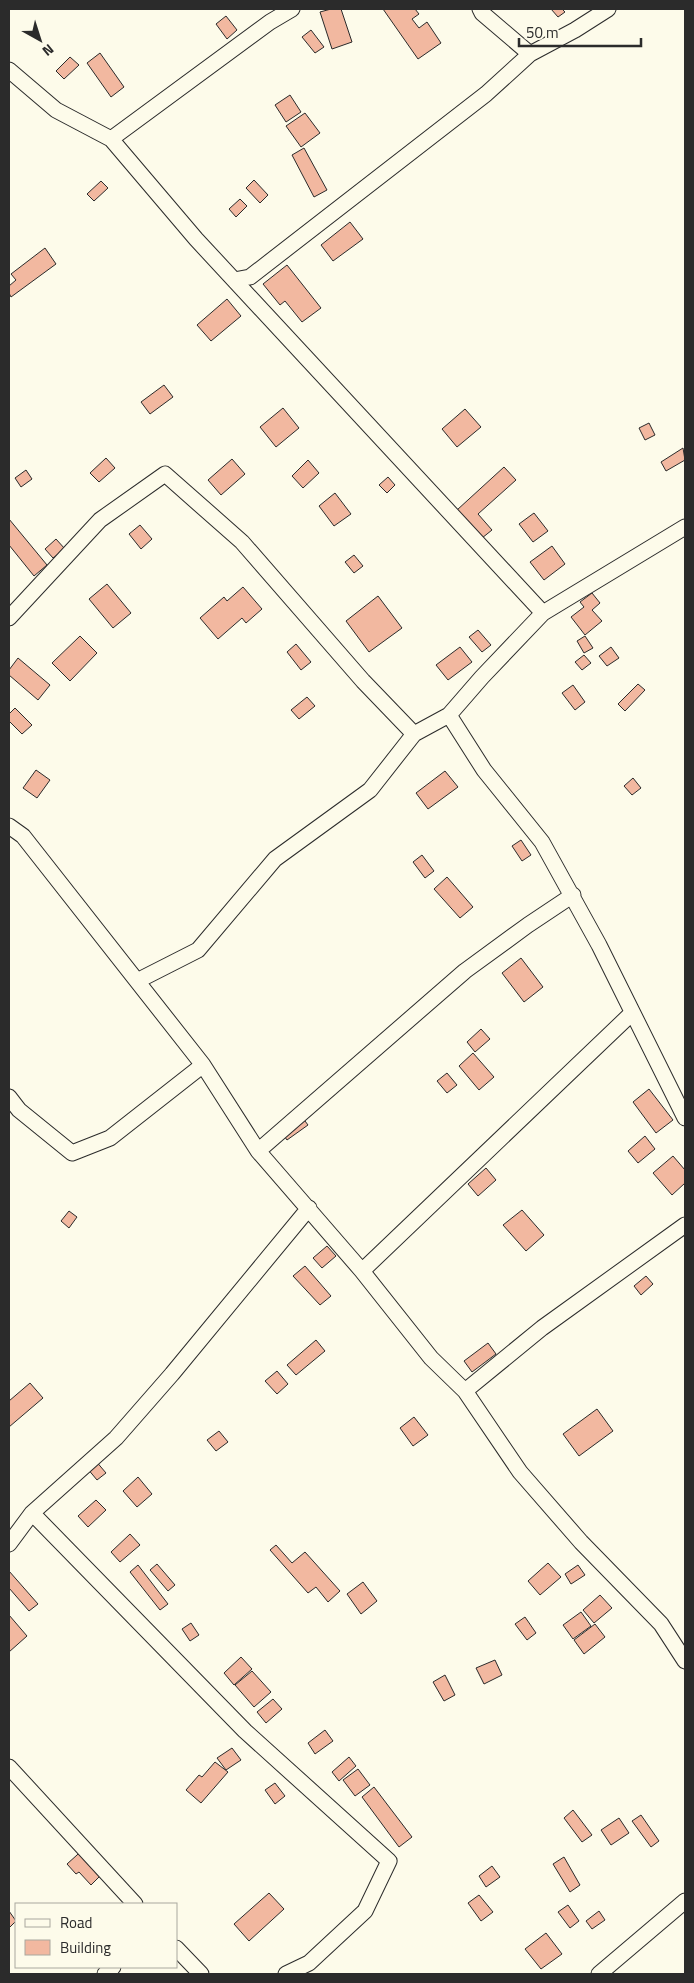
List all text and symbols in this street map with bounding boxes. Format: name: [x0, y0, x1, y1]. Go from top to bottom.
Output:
north arrow: [15, 15, 65, 65]
scale bar: [519, 15, 642, 47]
text: 50 m: [526, 21, 559, 44]
text: N: [38, 39, 59, 62]
legend: [15, 1903, 178, 1968]
text: Road: [60, 1911, 92, 1934]
text: Building: [60, 1936, 111, 1959]

